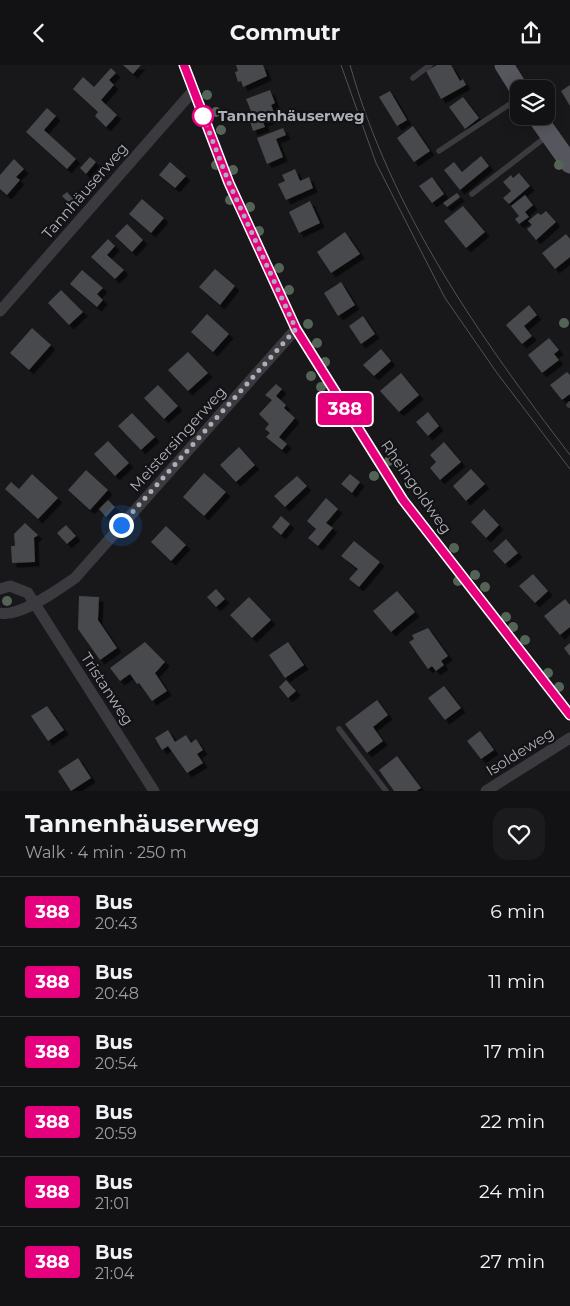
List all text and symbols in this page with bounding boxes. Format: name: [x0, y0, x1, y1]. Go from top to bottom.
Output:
icon: back: [25, 19, 53, 47]
text: Commutr: [230, 19, 340, 46]
icon: share: [517, 19, 545, 47]
map controls: [510, 80, 555, 125]
button: layers: [510, 80, 555, 125]
marker: Tannenhäuserweg: [192, 105, 214, 127]
place label: Tannenhäuserweg: [218, 106, 365, 125]
street label: Tannhäuserweg: [38, 139, 132, 243]
street label: Meistersingerweg: [125, 382, 230, 495]
line badge: 388: [316, 393, 374, 425]
text: 388: [328, 398, 362, 420]
street label: Rheingoldweg: [377, 436, 456, 537]
your location: [109, 513, 134, 538]
street label: Tristanweg: [77, 649, 138, 729]
street label: Isoldeweg: [482, 723, 557, 780]
button: heart: [493, 808, 545, 860]
text: Tannenhäuserweg: [25, 809, 260, 838]
text: Walk · 4 min · 250 m: [25, 843, 187, 862]
text: Bus: [95, 891, 133, 914]
text: 6 min: [490, 900, 545, 923]
text: 388: [35, 901, 70, 923]
text: 20:43: [95, 914, 137, 933]
text: Bus: [95, 961, 133, 984]
text: 11 min: [488, 970, 545, 993]
text: 388: [35, 971, 70, 993]
text: 20:48: [95, 984, 139, 1003]
text: Bus: [95, 1031, 133, 1054]
text: 17 min: [484, 1040, 545, 1063]
text: 388: [35, 1041, 70, 1063]
text: 20:54: [95, 1054, 138, 1073]
text: Bus: [95, 1101, 133, 1124]
text: 22 min: [480, 1110, 545, 1133]
text: 388: [35, 1111, 70, 1133]
text: 20:59: [95, 1124, 137, 1143]
text: Bus: [95, 1171, 133, 1194]
text: 24 min: [479, 1180, 545, 1203]
text: 388: [35, 1181, 70, 1203]
text: 21:01: [95, 1194, 130, 1213]
text: Bus: [95, 1241, 133, 1264]
text: 27 min: [480, 1250, 545, 1273]
text: 388: [35, 1251, 70, 1273]
text: 21:04: [95, 1264, 134, 1283]

